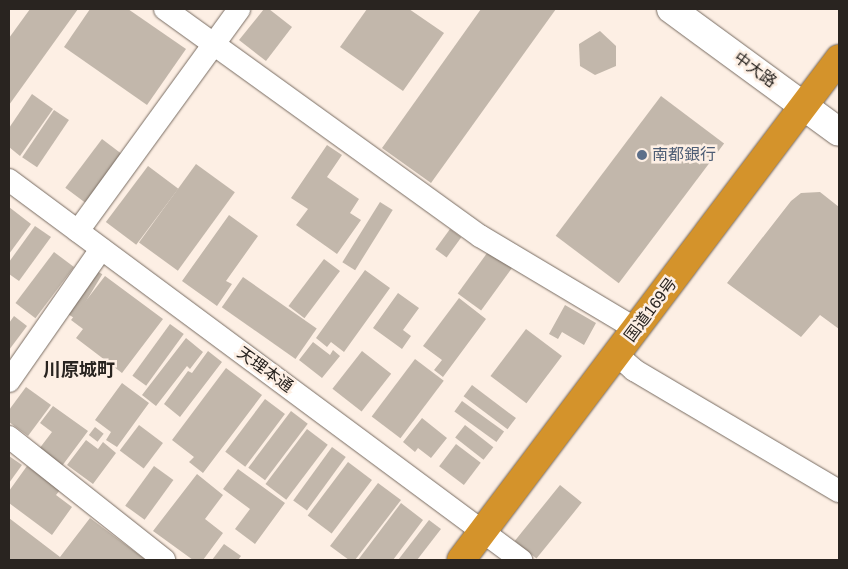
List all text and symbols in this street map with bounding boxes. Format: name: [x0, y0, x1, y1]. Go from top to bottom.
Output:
street label: 中大路: [730, 48, 780, 92]
place label: 南都銀行: [652, 145, 716, 165]
marker: 南都銀行: [636, 149, 648, 161]
street label: 国道169号: [621, 274, 681, 346]
street label: 天理本通: [233, 343, 297, 397]
district label: 川原城町: [43, 359, 115, 381]

